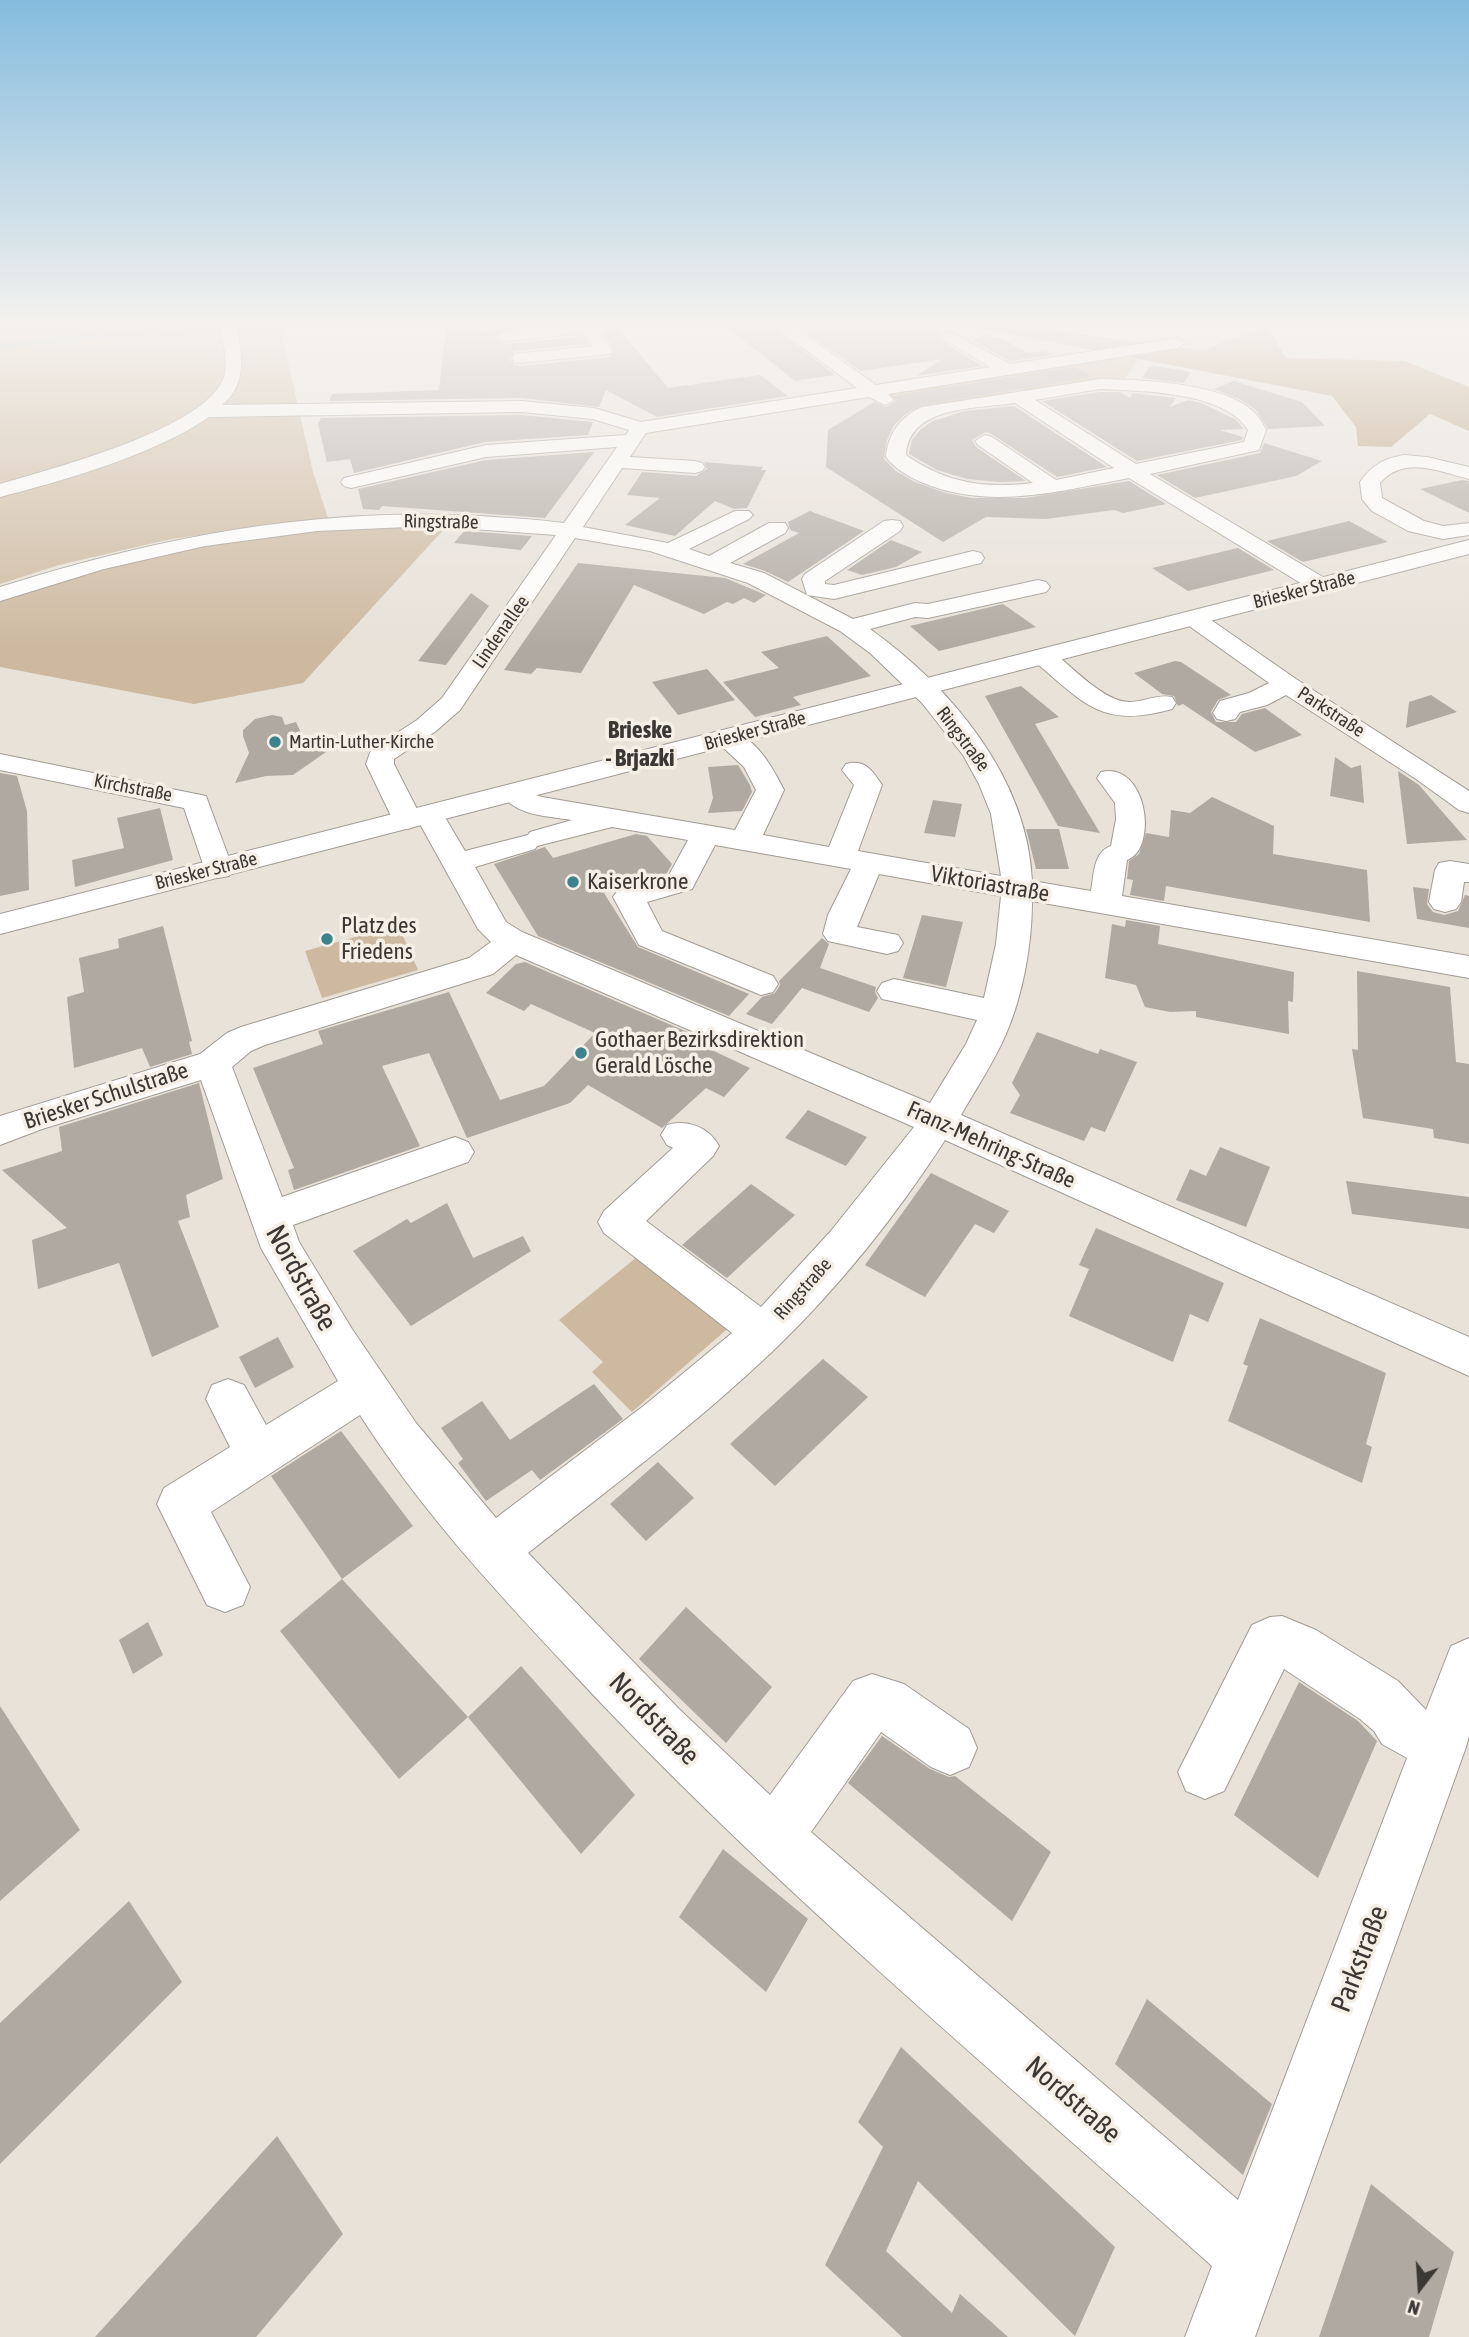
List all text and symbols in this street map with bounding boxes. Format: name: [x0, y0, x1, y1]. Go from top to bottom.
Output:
street label: Ringstraße: [403, 510, 479, 534]
street label: Briesker Straße: [1251, 566, 1357, 614]
street label: Lindenallee: [468, 591, 534, 673]
street label: Parkstraße: [1293, 682, 1369, 742]
street label: Ringstraße: [931, 702, 995, 776]
street label: Briesker Straße: [702, 707, 808, 755]
district label: Brieske - Brjazki: [605, 716, 675, 772]
place label: Martin-Luther-Kirche: [289, 731, 434, 753]
marker: Martin-Luther-Kirche: [267, 734, 283, 750]
street label: Kirchstraße: [92, 769, 174, 807]
street label: Briesker Straße: [153, 847, 259, 895]
street label: Viktoriastraße: [929, 860, 1051, 908]
place label: Kaiserkrone: [587, 868, 688, 896]
marker: Kaiserkrone: [565, 874, 581, 890]
place label: Platz des Friedens: [341, 912, 417, 966]
marker: Platz des Friedens: [319, 931, 335, 947]
place label: Gothaer Bezirksdirektion Gerald Lösche: [595, 1026, 804, 1080]
marker: Gothaer Bezirksdirektion Gerald Lösche: [573, 1045, 589, 1061]
street label: Briesker Schulstraße: [20, 1056, 192, 1136]
street label: Franz-Mehring-Straße: [903, 1095, 1079, 1195]
street label: Nordstraße: [258, 1219, 344, 1337]
street label: Ringstraße: [769, 1253, 837, 1325]
street label: Nordstraße: [602, 1666, 706, 1772]
street label: Parkstraße: [1324, 1901, 1396, 2017]
street label: Nordstraße: [1018, 2049, 1128, 2151]
north arrow: [1385, 2253, 1455, 2323]
text: N: [1405, 2296, 1422, 2320]

